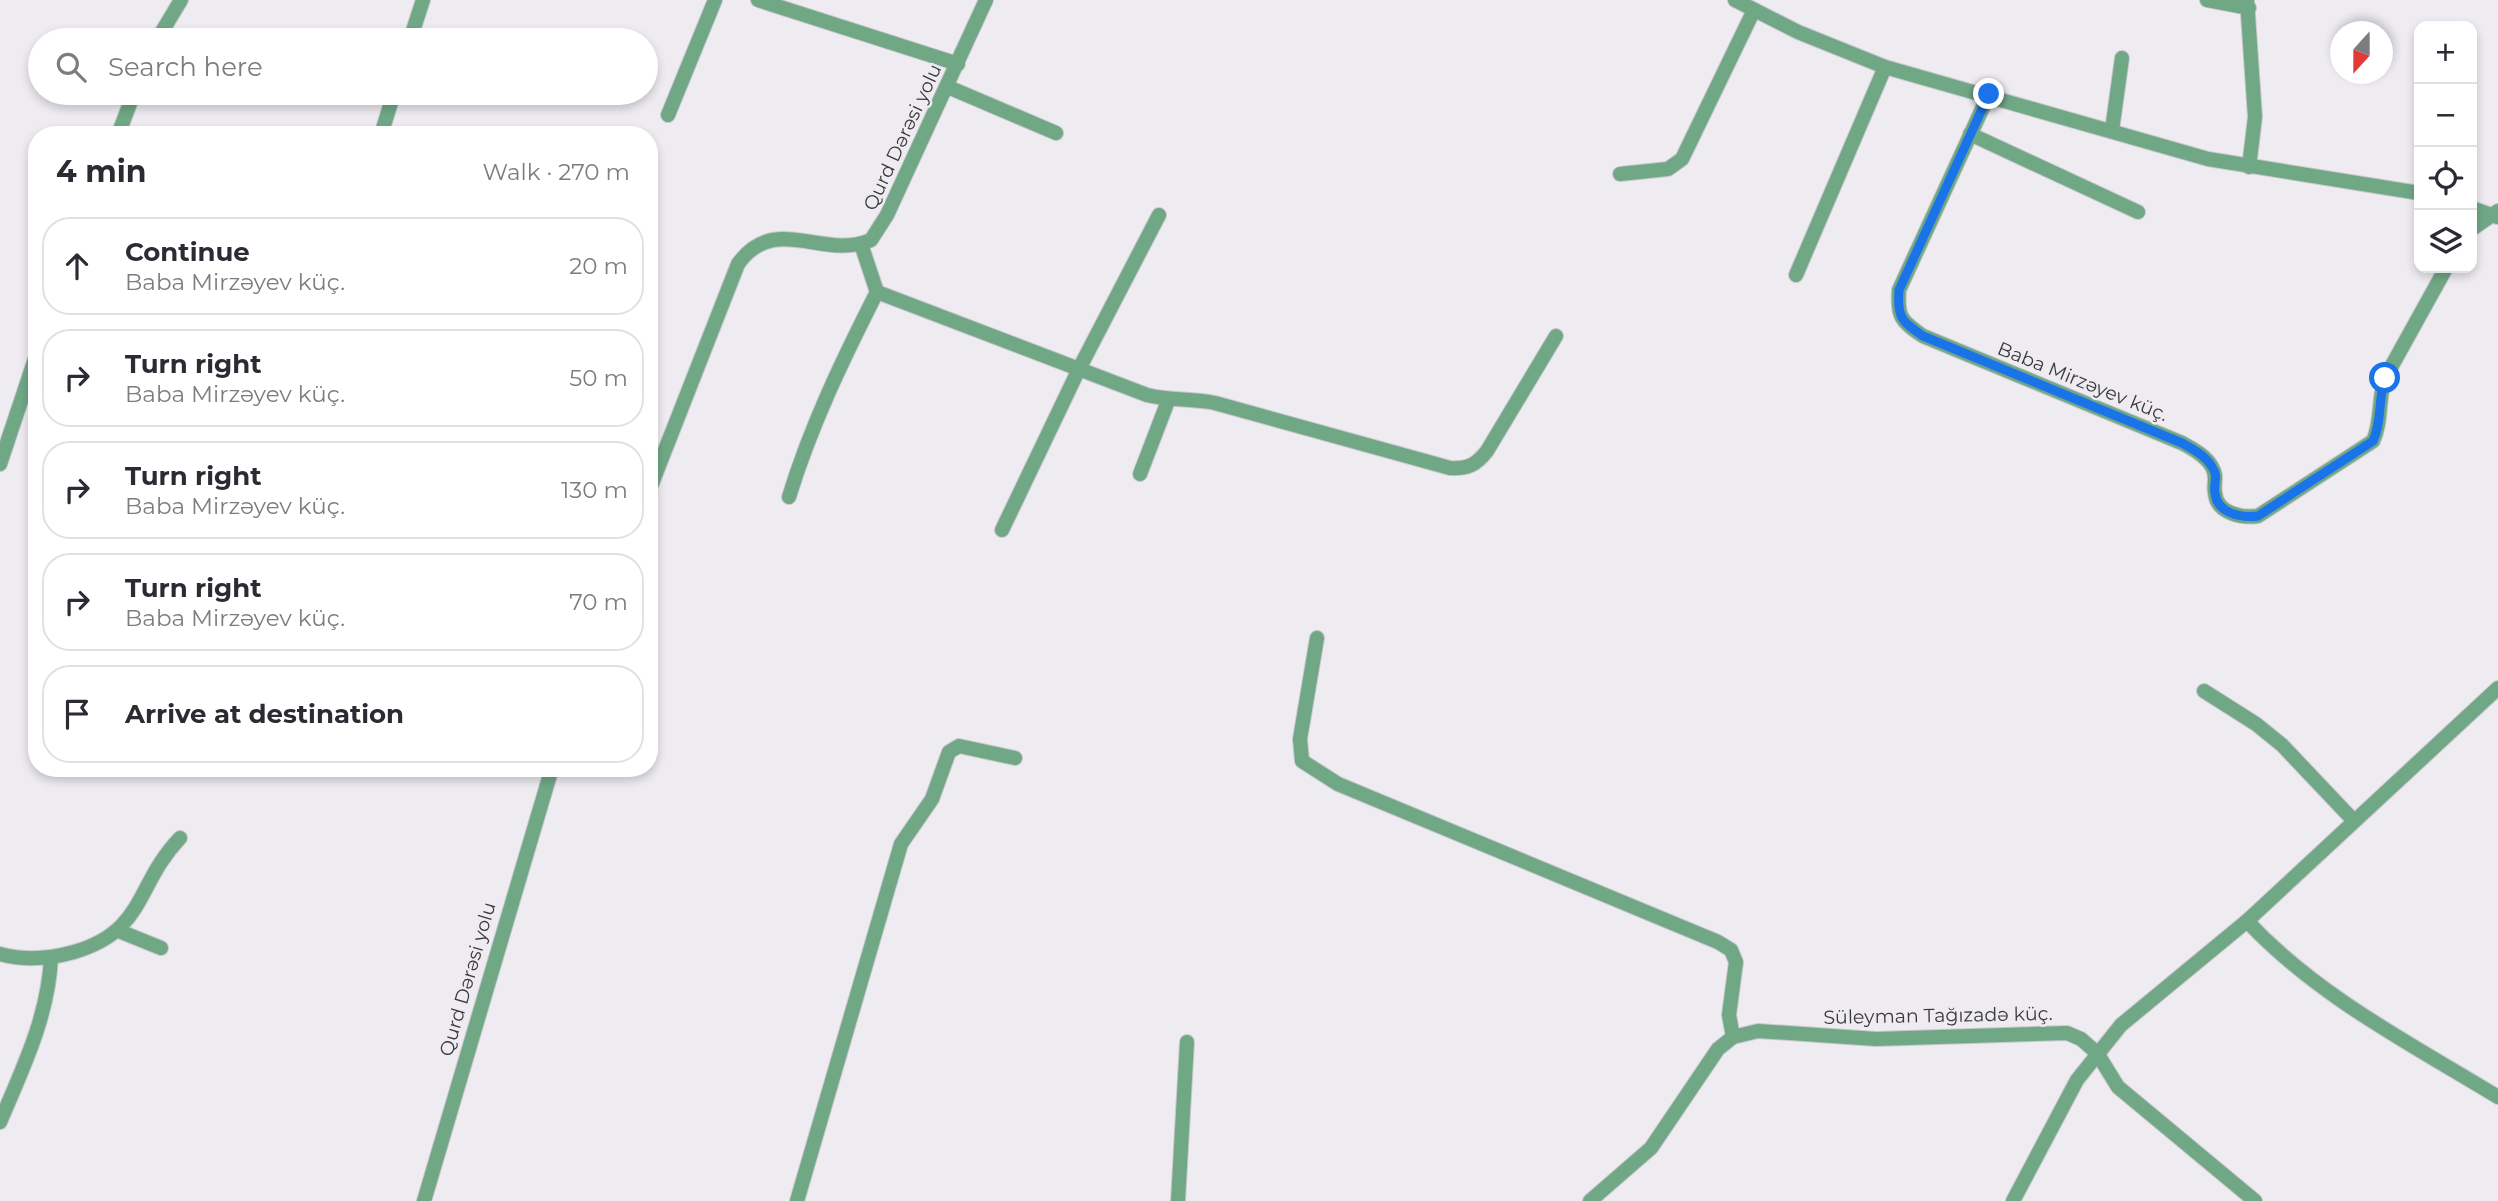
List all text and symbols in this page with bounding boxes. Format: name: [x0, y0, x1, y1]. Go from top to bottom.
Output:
north arrow: [2330, 21, 2393, 84]
map controls: [2414, 21, 2477, 273]
button: +: [2414, 21, 2477, 84]
search box: [28, 28, 658, 105]
icon: search: [52, 48, 90, 86]
text: Search here: [108, 51, 263, 83]
street label: Qurd Dərəsi yolu: [858, 60, 947, 214]
route end: [1973, 78, 2004, 109]
button: −: [2414, 84, 2477, 147]
button: locate: [2414, 147, 2477, 210]
text: 4 min: [56, 153, 146, 190]
text: Walk · 270 m: [483, 158, 630, 186]
button: layers: [2414, 210, 2477, 273]
text: Continue: [125, 236, 250, 268]
icon: ahead: [58, 247, 96, 285]
text: 20 m: [569, 252, 628, 280]
text: Baba Mirzəyev küç.: [125, 268, 345, 296]
street label: Baba Mirzəyev küç.: [1994, 337, 2171, 426]
text: Turn right: [125, 348, 261, 380]
icon: right: [58, 359, 96, 397]
route start: [2369, 362, 2400, 393]
text: 50 m: [569, 364, 628, 392]
text: Baba Mirzəyev küç.: [125, 380, 345, 408]
text: Turn right: [125, 460, 261, 492]
icon: right: [58, 471, 96, 509]
text: 130 m: [561, 476, 628, 504]
text: Baba Mirzəyev küç.: [125, 492, 345, 520]
text: Turn right: [125, 572, 261, 604]
icon: right: [58, 583, 96, 621]
text: 70 m: [569, 588, 628, 616]
text: Baba Mirzəyev küç.: [125, 604, 345, 632]
icon: arrive: [58, 695, 96, 733]
text: Arrive at destination: [125, 698, 404, 730]
street label: Qurd Dərəsi yolu: [434, 899, 500, 1059]
street label: Süleyman Tağızadə küç.: [1823, 1002, 2053, 1029]

